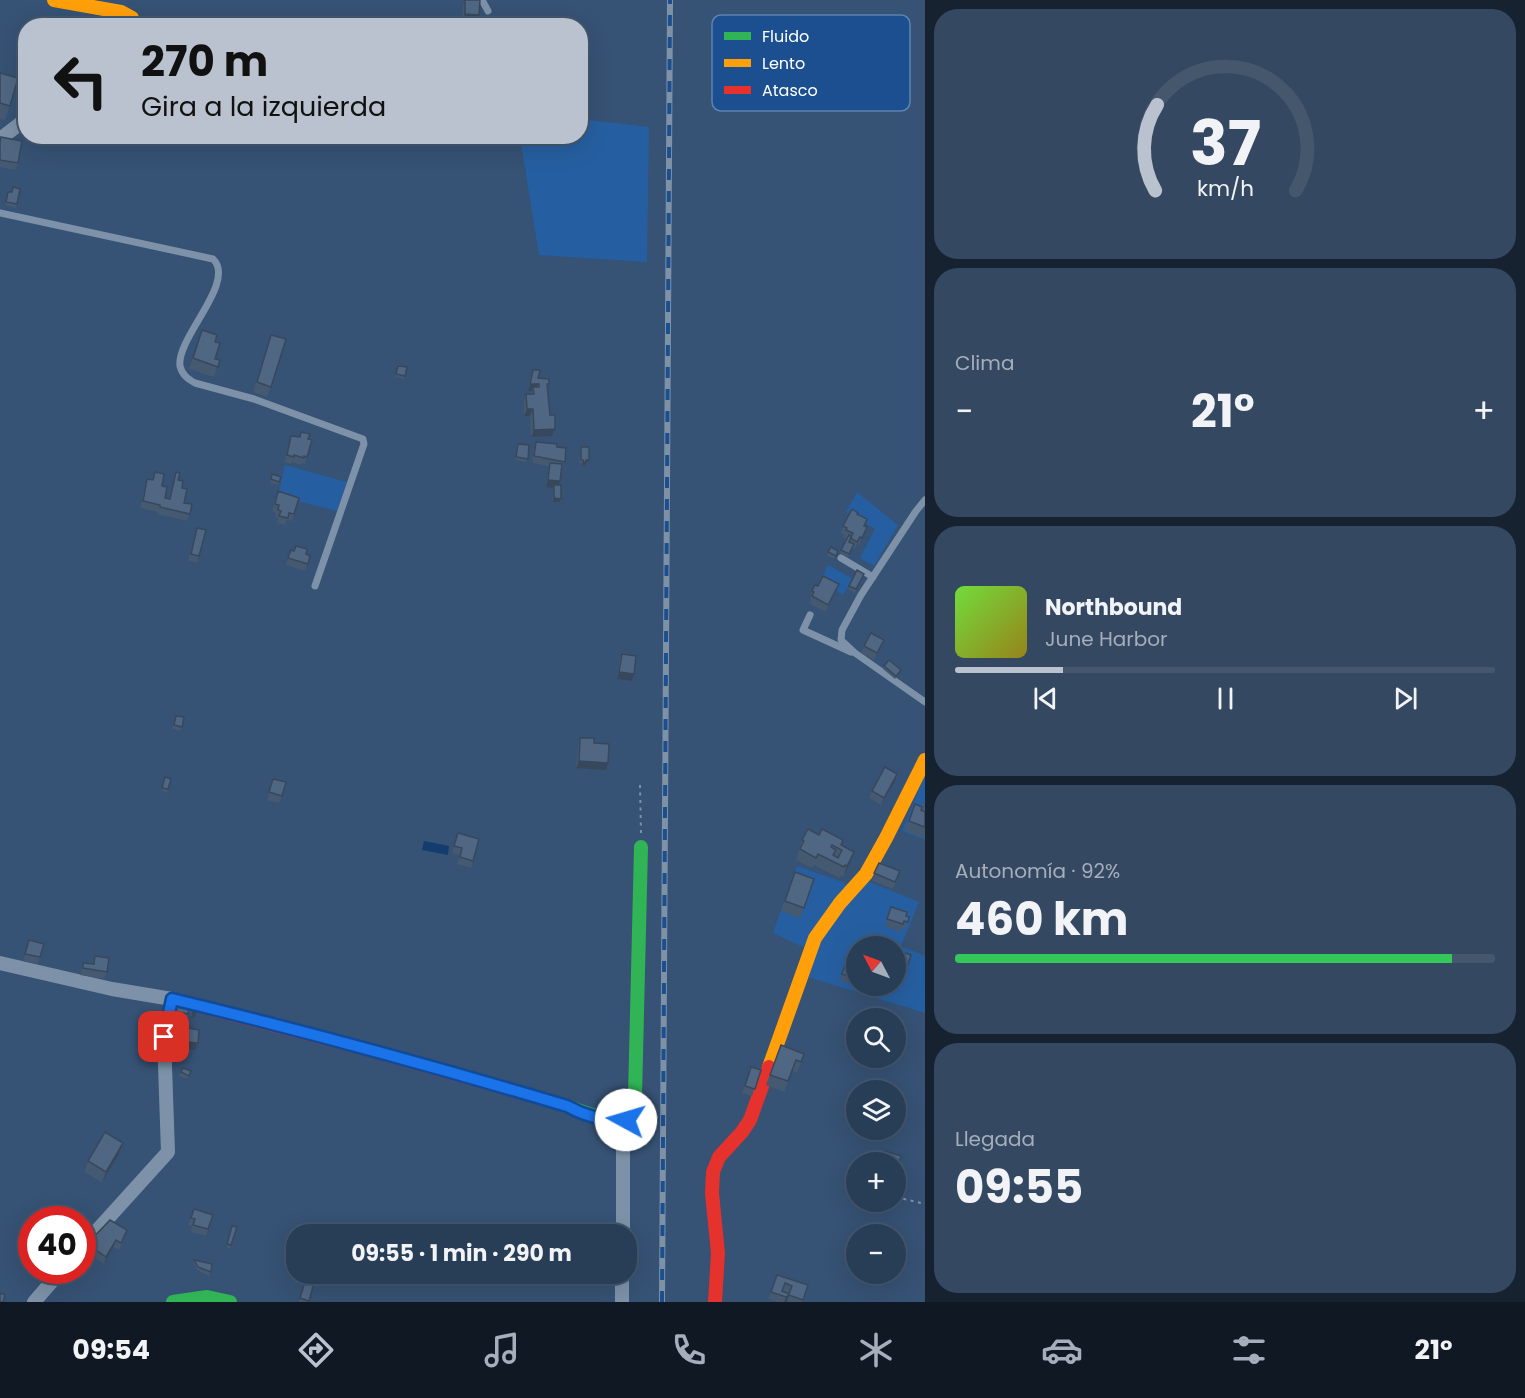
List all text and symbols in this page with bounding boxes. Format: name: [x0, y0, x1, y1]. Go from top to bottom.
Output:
legend: [712, 15, 910, 111]
text: Fluido: [762, 25, 809, 48]
text: 270 m: [141, 32, 268, 91]
icon: left: [42, 42, 120, 120]
text: Lento: [762, 52, 805, 75]
text: Atasco: [762, 79, 818, 102]
text: Gira a la izquierda: [141, 88, 386, 125]
text: 37: [1189, 99, 1261, 187]
text: km/h: [1196, 173, 1254, 204]
text: Clima: [955, 349, 1014, 377]
text: 21°: [1191, 380, 1255, 443]
text: −: [955, 388, 973, 435]
text: +: [1472, 388, 1495, 435]
text: Northbound: [1045, 592, 1182, 623]
text: June Harbor: [1045, 625, 1168, 653]
icon: previous: [1029, 682, 1062, 715]
icon: pause: [1209, 682, 1242, 715]
icon: next: [1389, 682, 1422, 715]
text: Autonomía · 92%: [955, 857, 1120, 885]
text: 460 km: [955, 888, 1128, 951]
north arrow: [846, 936, 906, 996]
map controls: [846, 936, 906, 1284]
button: search: [846, 1008, 906, 1068]
pin: [138, 1011, 189, 1062]
icon: arrive: [147, 1020, 180, 1053]
button: layers: [846, 1080, 906, 1140]
position arrow: [594, 1088, 658, 1152]
text: Llegada: [955, 1125, 1035, 1153]
button: +: [846, 1152, 906, 1212]
text: 09:55: [955, 1156, 1083, 1219]
speed limit sign: 40: [18, 1206, 96, 1284]
button: −: [846, 1224, 906, 1284]
text: 09:55 · 1 min · 290 m: [351, 1238, 572, 1269]
icon: directions: [295, 1329, 337, 1371]
icon: music: [481, 1329, 523, 1371]
icon: phone: [668, 1329, 710, 1371]
icon: climate: [855, 1329, 897, 1371]
icon: car: [1041, 1329, 1083, 1371]
icon: filters: [1228, 1329, 1270, 1371]
text: 09:54: [72, 1331, 150, 1368]
text: 21°: [1415, 1331, 1453, 1368]

